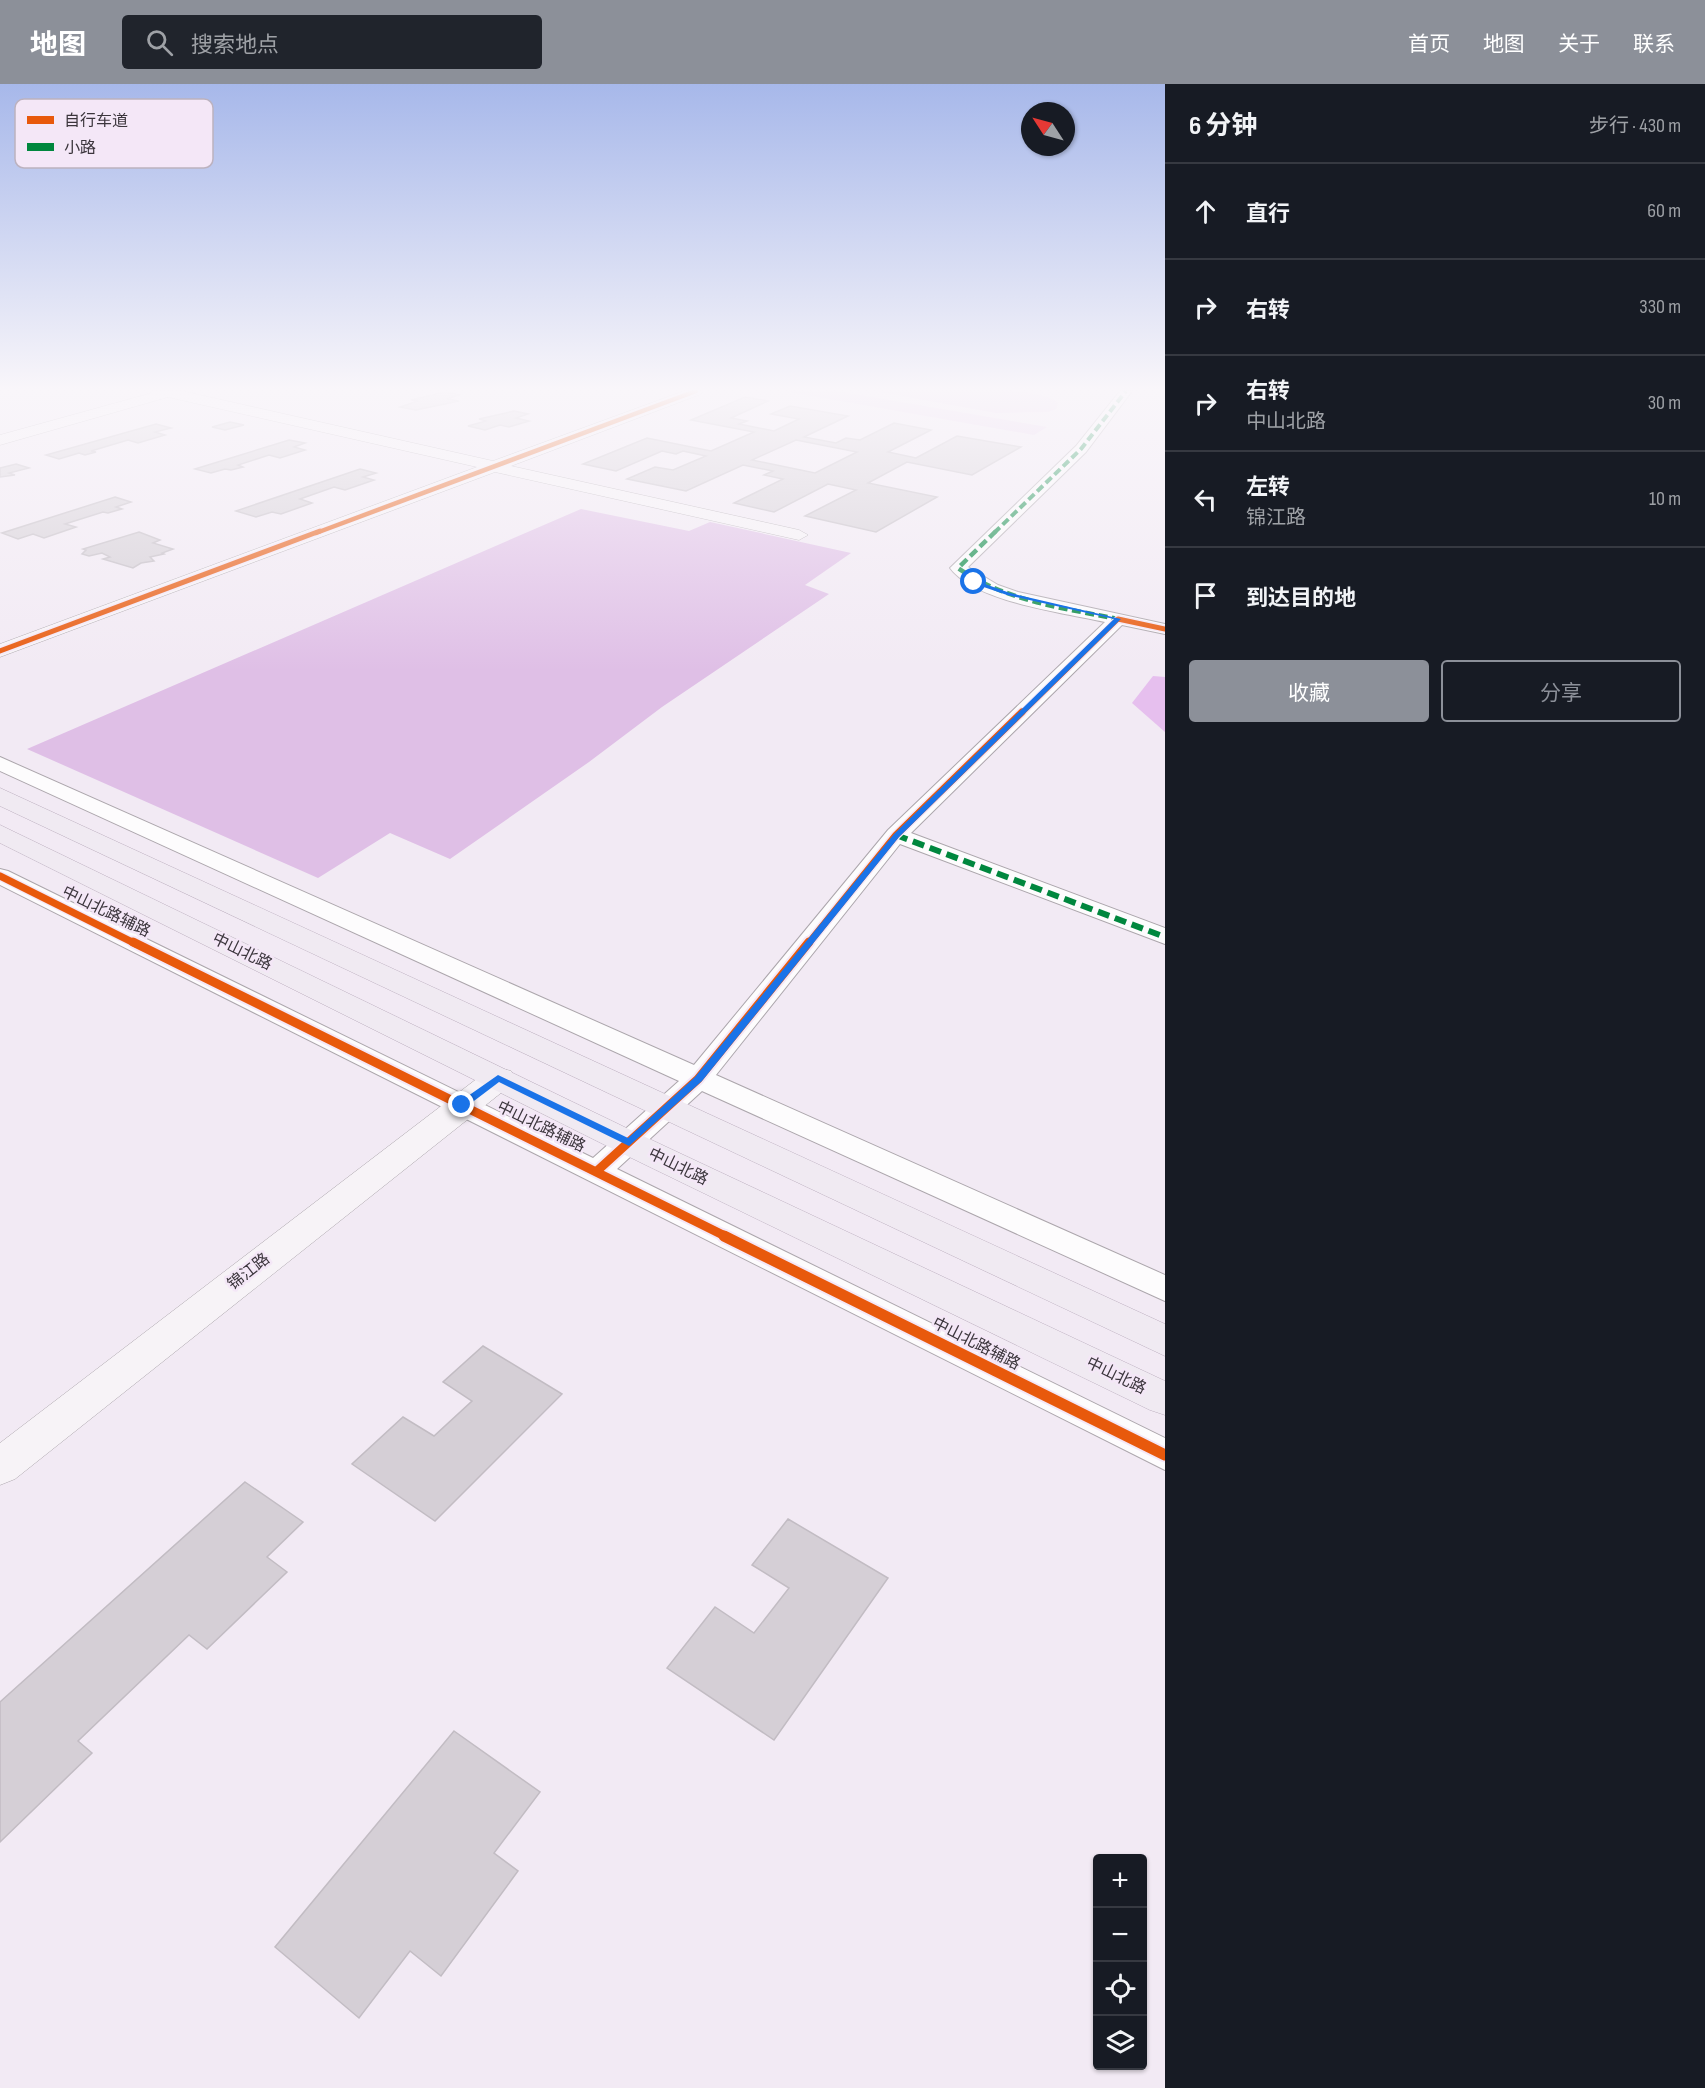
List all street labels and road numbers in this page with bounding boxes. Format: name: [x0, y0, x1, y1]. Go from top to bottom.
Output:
street label: 中山北路辅路: [59, 882, 153, 942]
street label: 中山北路: [209, 929, 275, 975]
street label: 中山北路辅路: [494, 1097, 588, 1157]
street label: 中山北路: [645, 1144, 711, 1190]
street label: 锦江路: [224, 1250, 274, 1294]
street label: 中山北路辅路: [929, 1314, 1023, 1374]
street label: 中山北路: [1083, 1353, 1149, 1399]

